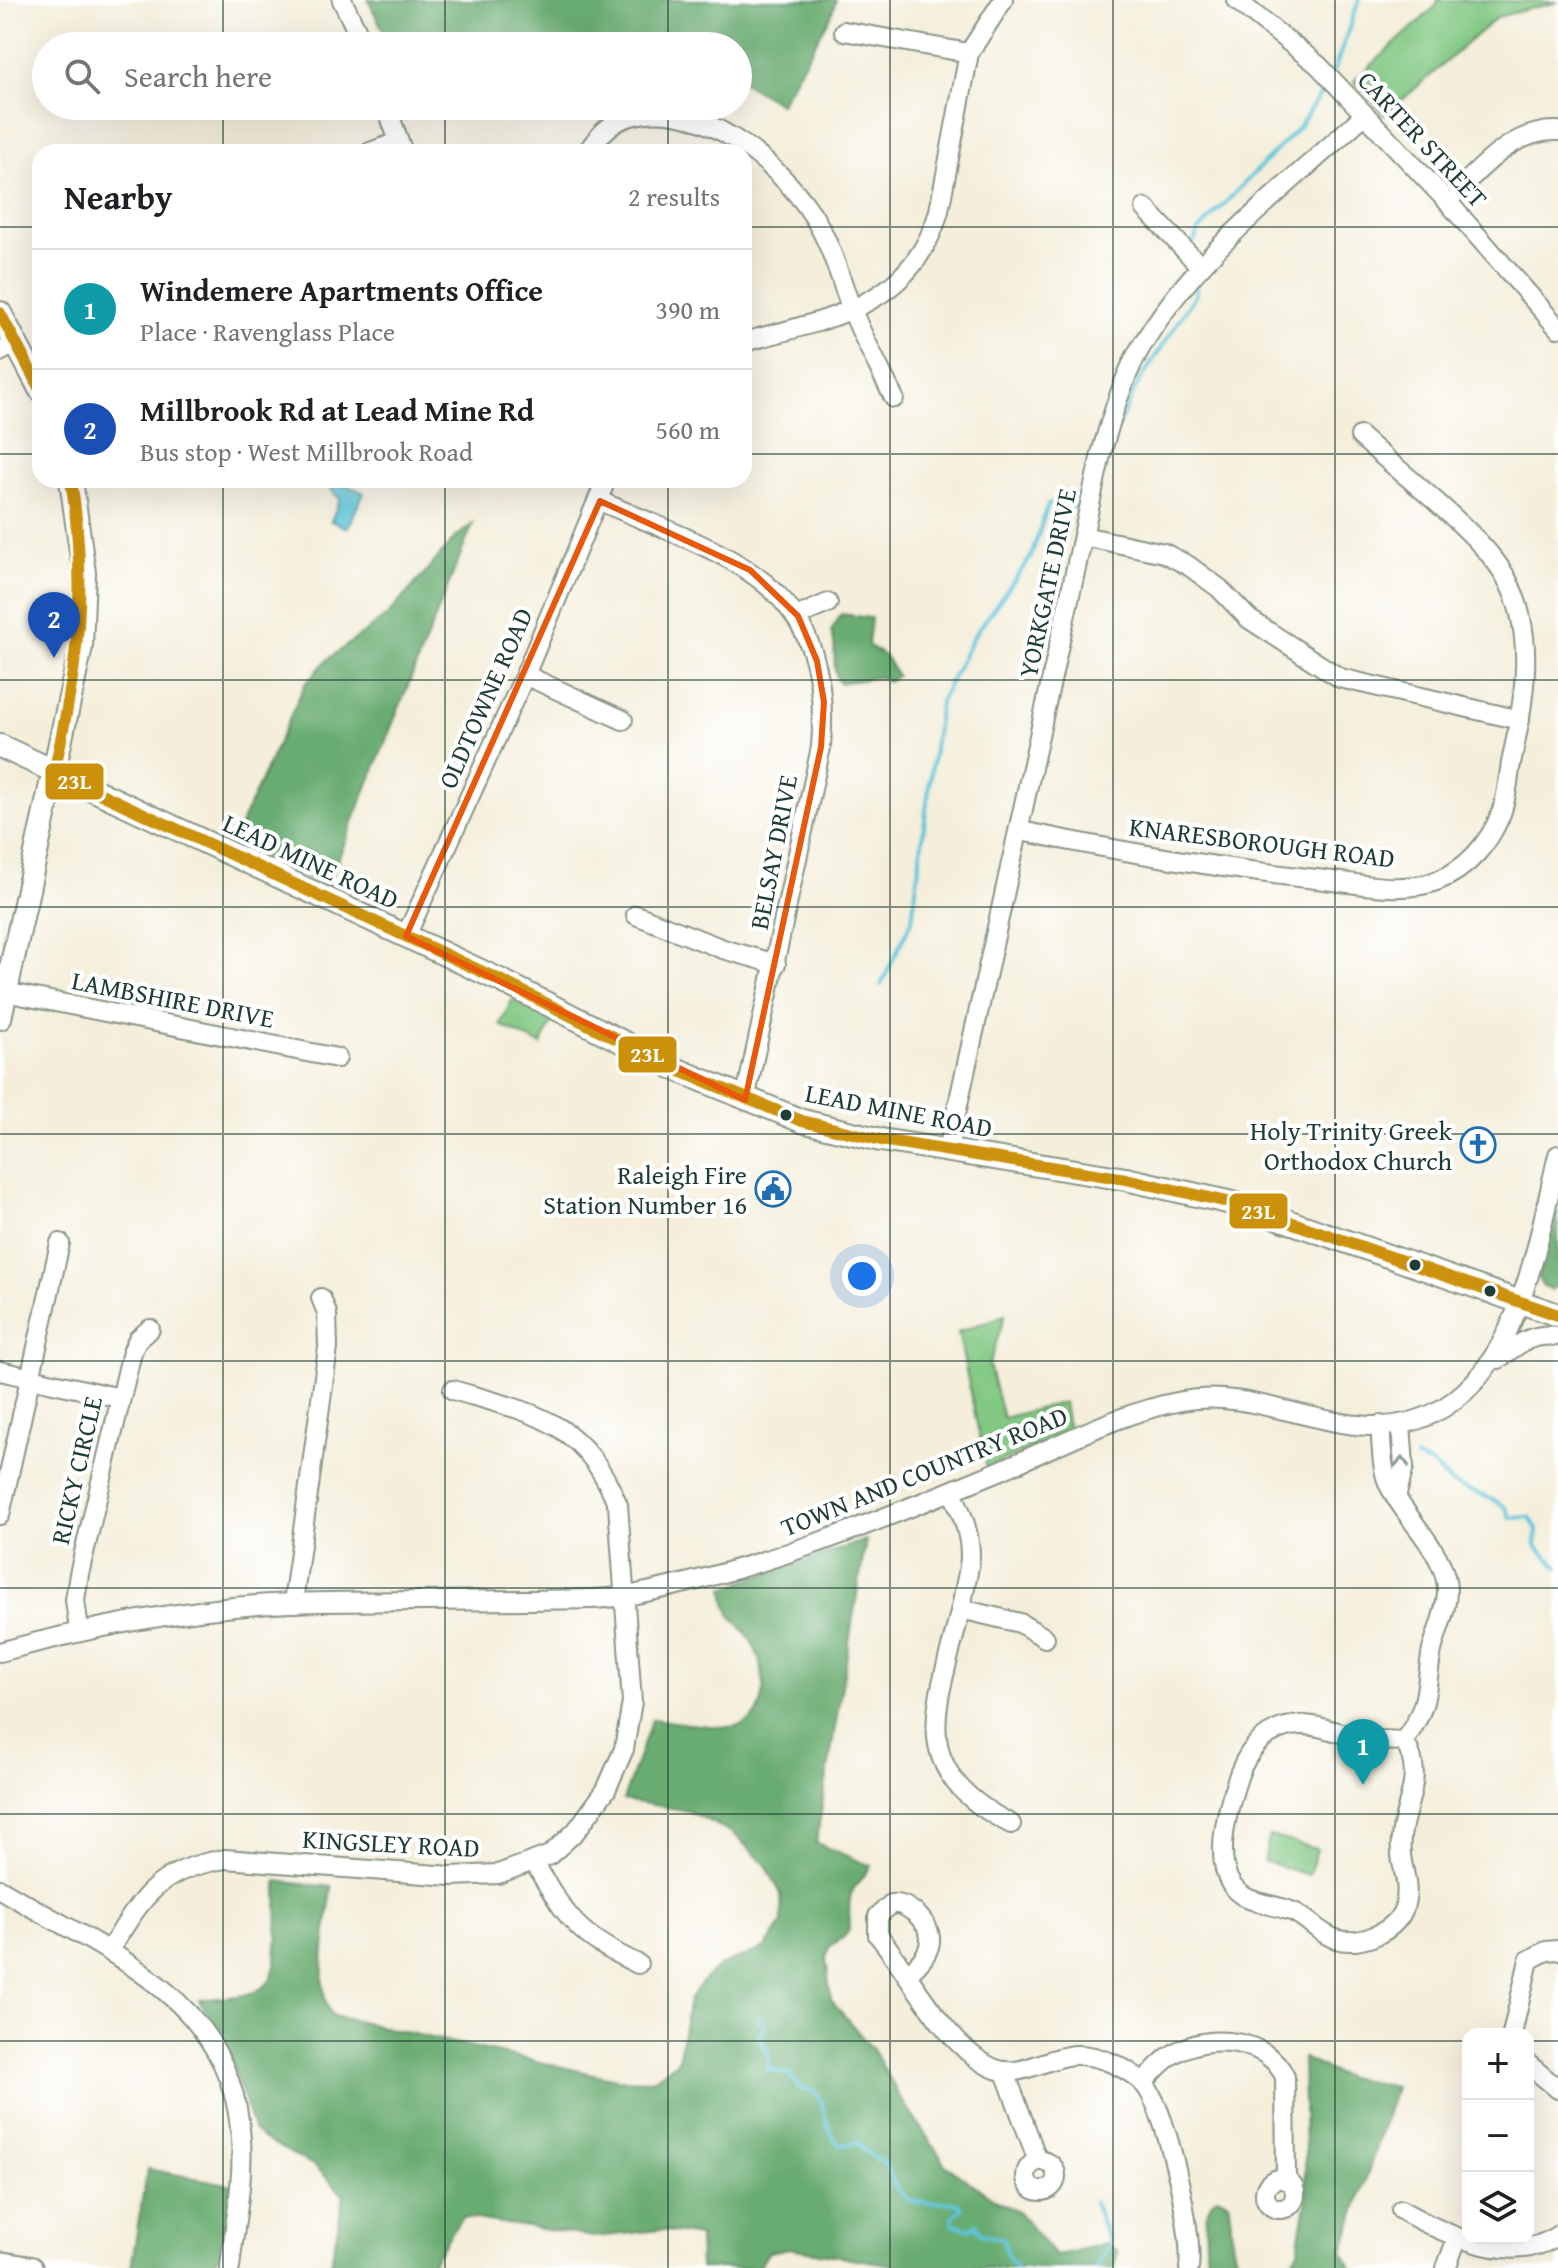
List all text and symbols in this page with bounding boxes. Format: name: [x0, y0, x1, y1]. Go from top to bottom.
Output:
search box: [32, 32, 752, 120]
icon: search: [60, 54, 104, 98]
text: Search here: [124, 54, 272, 98]
street label: CARTER STREET: [1349, 62, 1497, 217]
text: Nearby: [64, 172, 173, 221]
text: 2 results: [628, 177, 720, 216]
text: Windemere Apartments Office: [140, 268, 543, 312]
text: 1: [83, 290, 97, 329]
text: 390 m: [655, 290, 720, 329]
text: Place · Ravenglass Place: [140, 312, 395, 351]
text: Millbrook Rd at Lead Mine Rd: [140, 388, 534, 432]
text: 2: [83, 410, 97, 449]
text: 560 m: [655, 410, 720, 449]
text: Bus stop · West Millbrook Road: [140, 432, 473, 471]
street label: YORKGATE DRIVE: [1008, 485, 1086, 681]
pin: 2: [28, 592, 80, 658]
street label: OLDTOWNE ROAD: [428, 601, 542, 795]
line badge: 23L: [44, 762, 105, 801]
text: 23L: [57, 765, 92, 797]
street label: BELSAY DRIVE: [739, 771, 807, 933]
street label: LEAD MINE ROAD: [217, 803, 405, 919]
street label: KNARESBOROUGH ROAD: [1127, 806, 1397, 878]
street label: LAMBSHIRE DRIVE: [69, 960, 277, 1038]
line badge: 23L: [617, 1035, 678, 1074]
text: 23L: [630, 1038, 665, 1070]
street label: LEAD MINE ROAD: [802, 1073, 996, 1147]
unlabelled marker: [778, 1107, 794, 1123]
place label: Holy Trinity Greek Orthodox Church: [1250, 1111, 1453, 1180]
church icon: Holy Trinity Greek Orthodox Church: [1459, 1126, 1497, 1164]
place label: Raleigh Fire Station Number 16: [543, 1155, 747, 1224]
public building icon: Raleigh Fire Station Number 16: [754, 1170, 792, 1208]
line badge: 23L: [1228, 1192, 1289, 1230]
text: 23L: [1241, 1195, 1276, 1227]
your location: [842, 1256, 882, 1296]
unlabelled marker: [1407, 1257, 1423, 1273]
unlabelled marker: [1482, 1283, 1498, 1299]
street label: RICKY CIRCLE: [40, 1392, 112, 1548]
street label: TOWN AND COUNTRY ROAD: [775, 1396, 1073, 1546]
one-way arrow: [1394, 1455, 1411, 1467]
pin: 1: [1337, 1719, 1389, 1785]
street label: KINGSLEY ROAD: [302, 1819, 480, 1867]
map controls: [1462, 2028, 1534, 2244]
button: +: [1462, 2028, 1534, 2100]
button: −: [1462, 2100, 1534, 2172]
button: layers: [1462, 2172, 1534, 2244]

